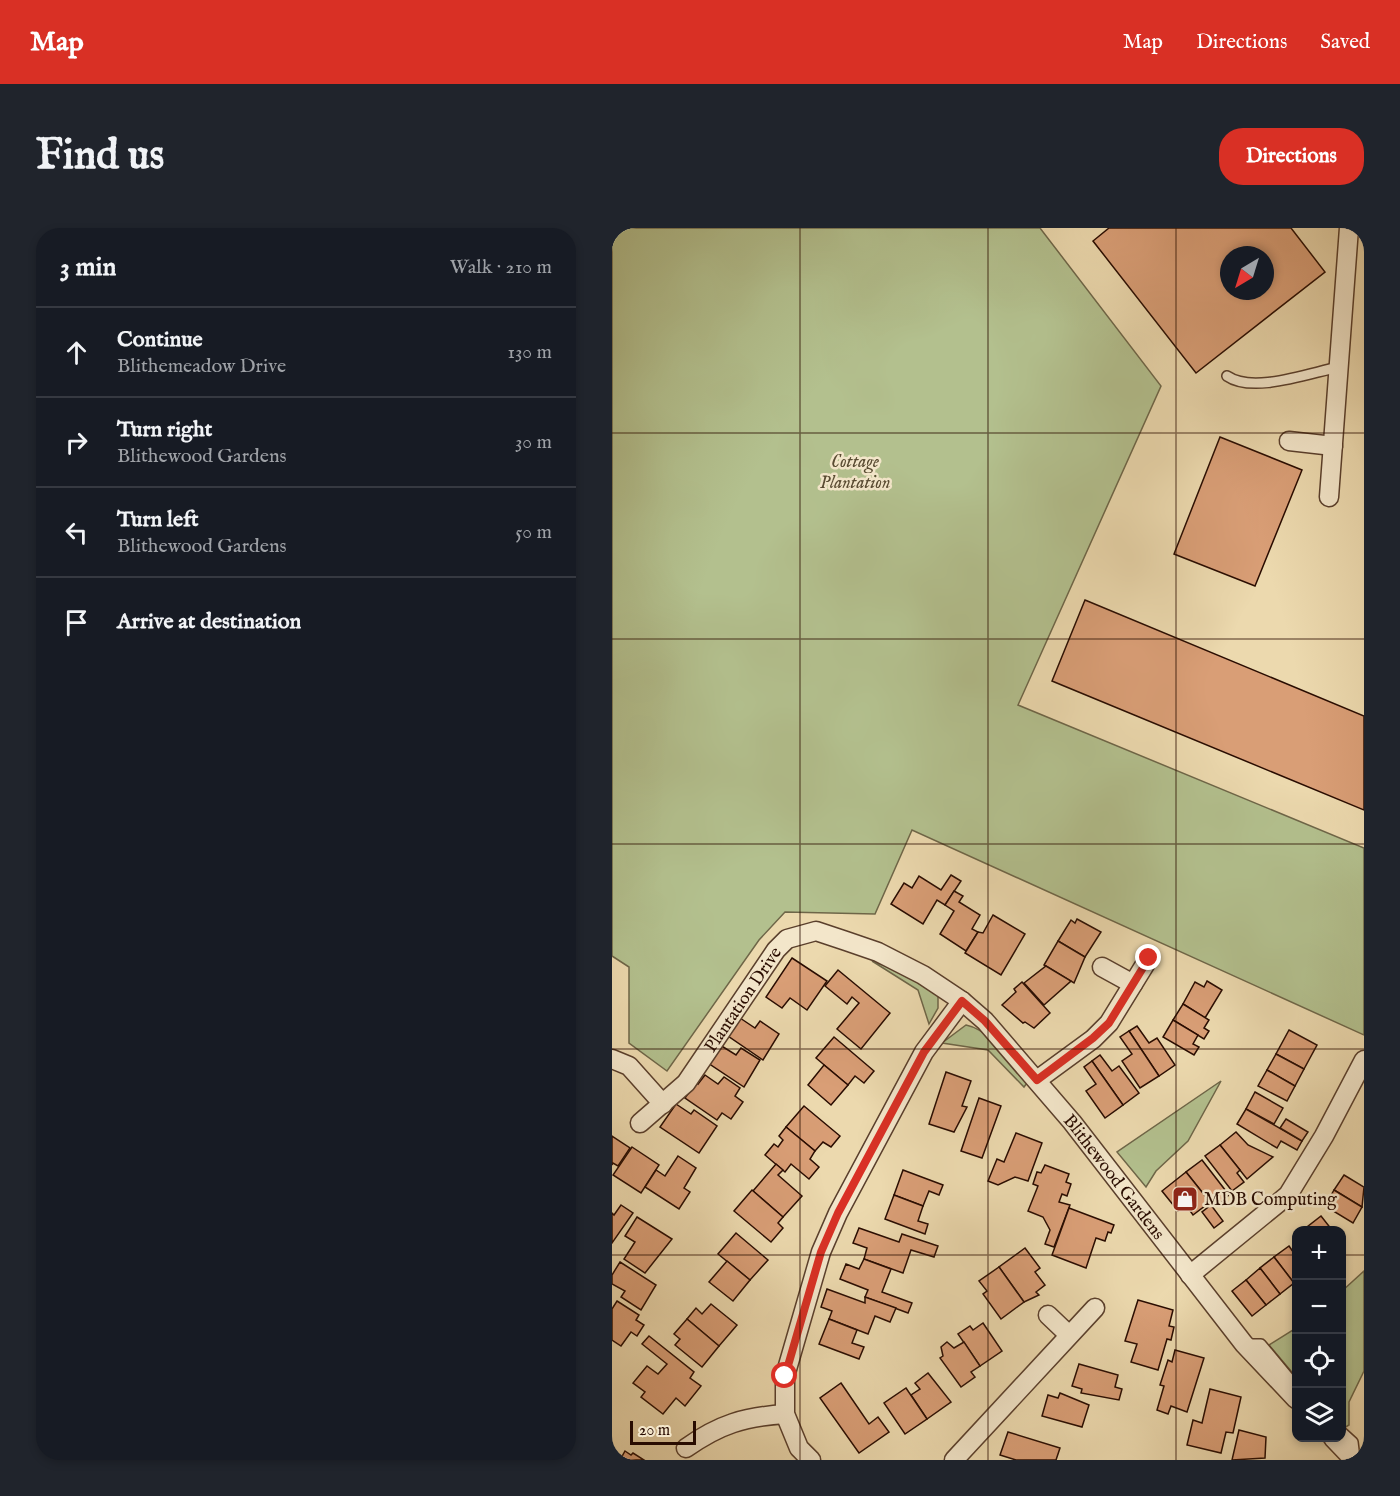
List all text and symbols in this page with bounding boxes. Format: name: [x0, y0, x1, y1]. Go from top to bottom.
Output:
text: Map: [30, 25, 84, 60]
text: Map: [1123, 29, 1163, 56]
text: Directions: [1196, 29, 1287, 56]
text: Saved: [1320, 29, 1370, 56]
button: Directions: [1219, 128, 1364, 185]
text: Find us: [36, 130, 164, 183]
north arrow: [1220, 246, 1274, 300]
text: 3 min: [60, 251, 116, 284]
text: Walk · 210 m: [450, 255, 552, 280]
text: Continue: [117, 326, 203, 354]
icon: ahead: [60, 336, 93, 369]
text: 130 m: [507, 340, 552, 365]
text: Blithemeadow Drive: [117, 354, 286, 379]
text: Turn right: [117, 416, 212, 444]
icon: right: [60, 426, 93, 459]
text: 30 m: [515, 430, 552, 455]
text: Blithewood Gardens: [117, 444, 287, 469]
park label: Cottage Plantation: [820, 451, 890, 495]
text: Turn left: [117, 506, 199, 534]
icon: left: [60, 516, 93, 549]
text: 50 m: [515, 520, 552, 545]
text: Blithewood Gardens: [117, 534, 287, 559]
icon: arrive: [60, 606, 93, 639]
text: Arrive at destination: [117, 608, 301, 636]
street label: Plantation Drive: [700, 943, 788, 1057]
route end: [1135, 944, 1161, 970]
street label: Blithewood Gardens: [1057, 1110, 1169, 1245]
shop icon: MDB Computing: [1170, 1184, 1200, 1214]
place label: MDB Computing: [1204, 1189, 1337, 1212]
map controls: [1292, 1226, 1346, 1442]
button: +: [1292, 1226, 1346, 1280]
button: −: [1292, 1280, 1346, 1334]
button: locate: [1292, 1334, 1346, 1388]
route start: [771, 1362, 797, 1388]
button: layers: [1292, 1388, 1346, 1442]
scale bar: [630, 1418, 696, 1446]
text: 20 m: [639, 1421, 670, 1441]

